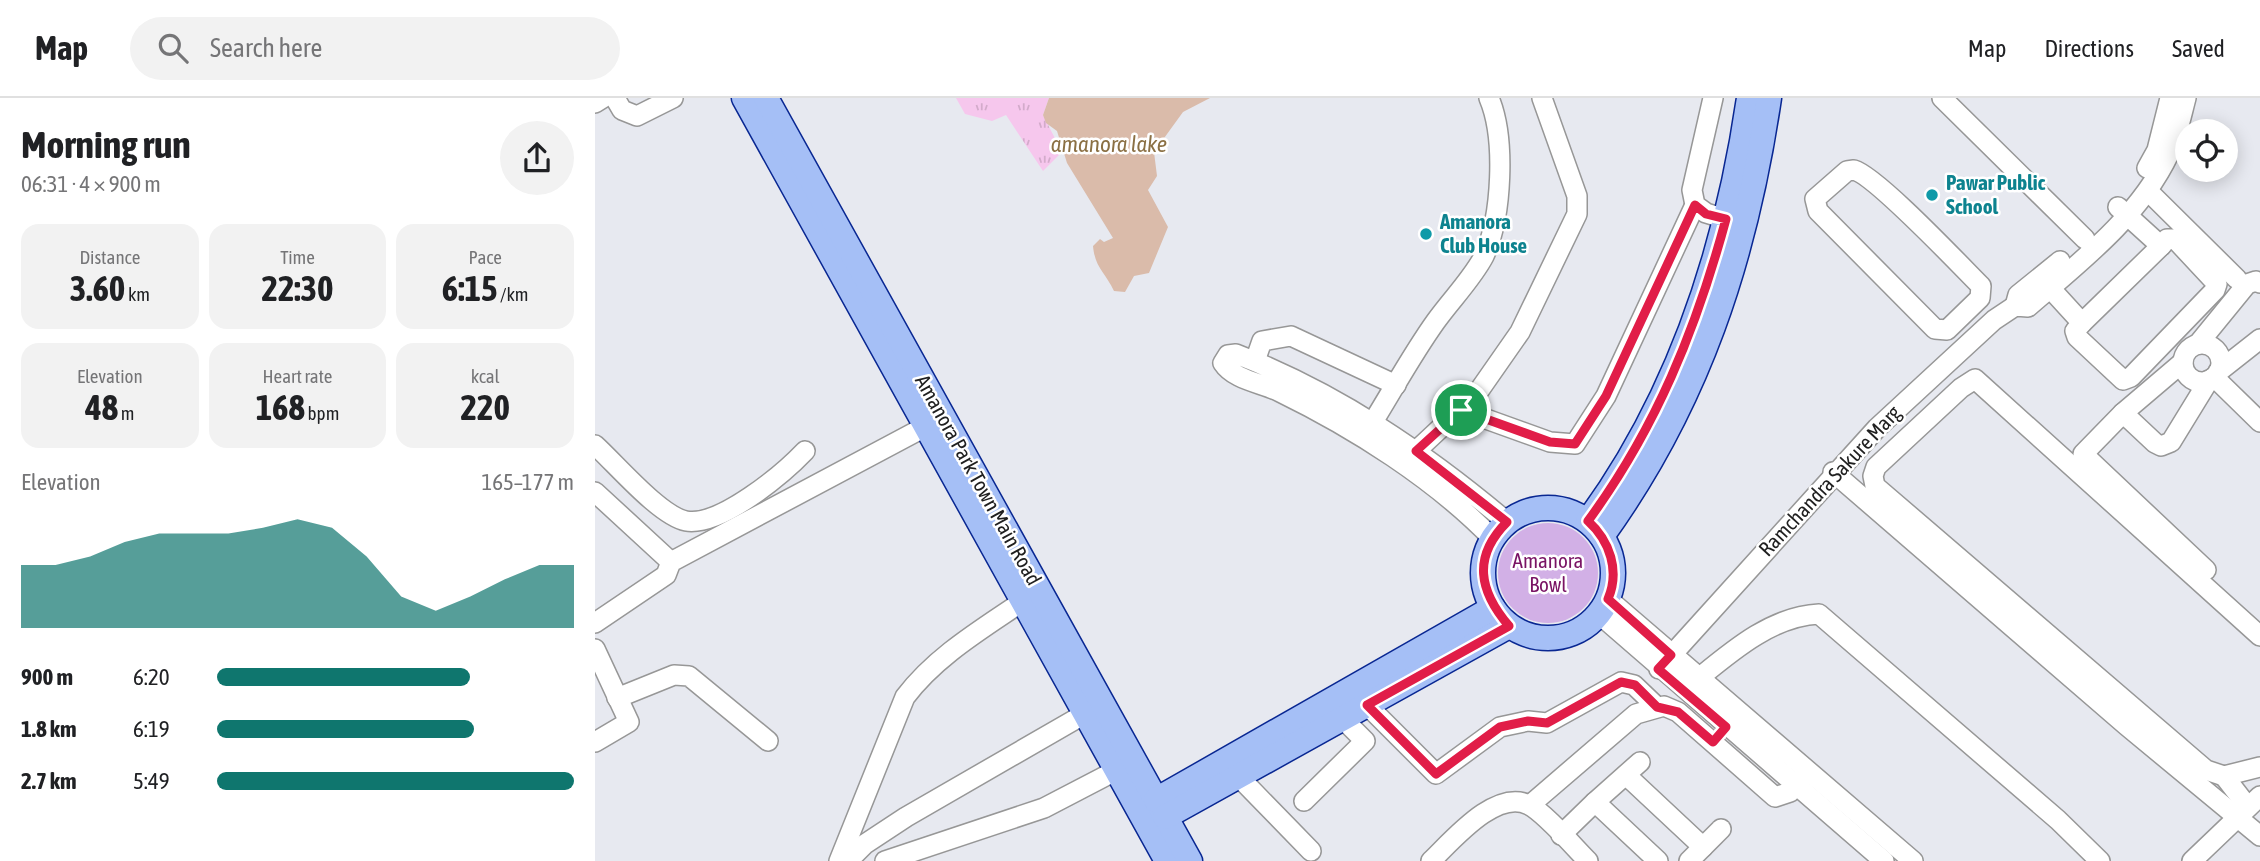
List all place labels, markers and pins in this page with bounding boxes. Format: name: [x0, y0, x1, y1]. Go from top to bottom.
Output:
place label: Pawar Public School: [1946, 170, 2046, 218]
marker: Pawar Public School: [1924, 187, 1940, 203]
place label: Amanora Club House: [1439, 209, 1527, 257]
marker: Amanora Club House: [1418, 226, 1434, 242]
pin: [1431, 380, 1491, 440]

